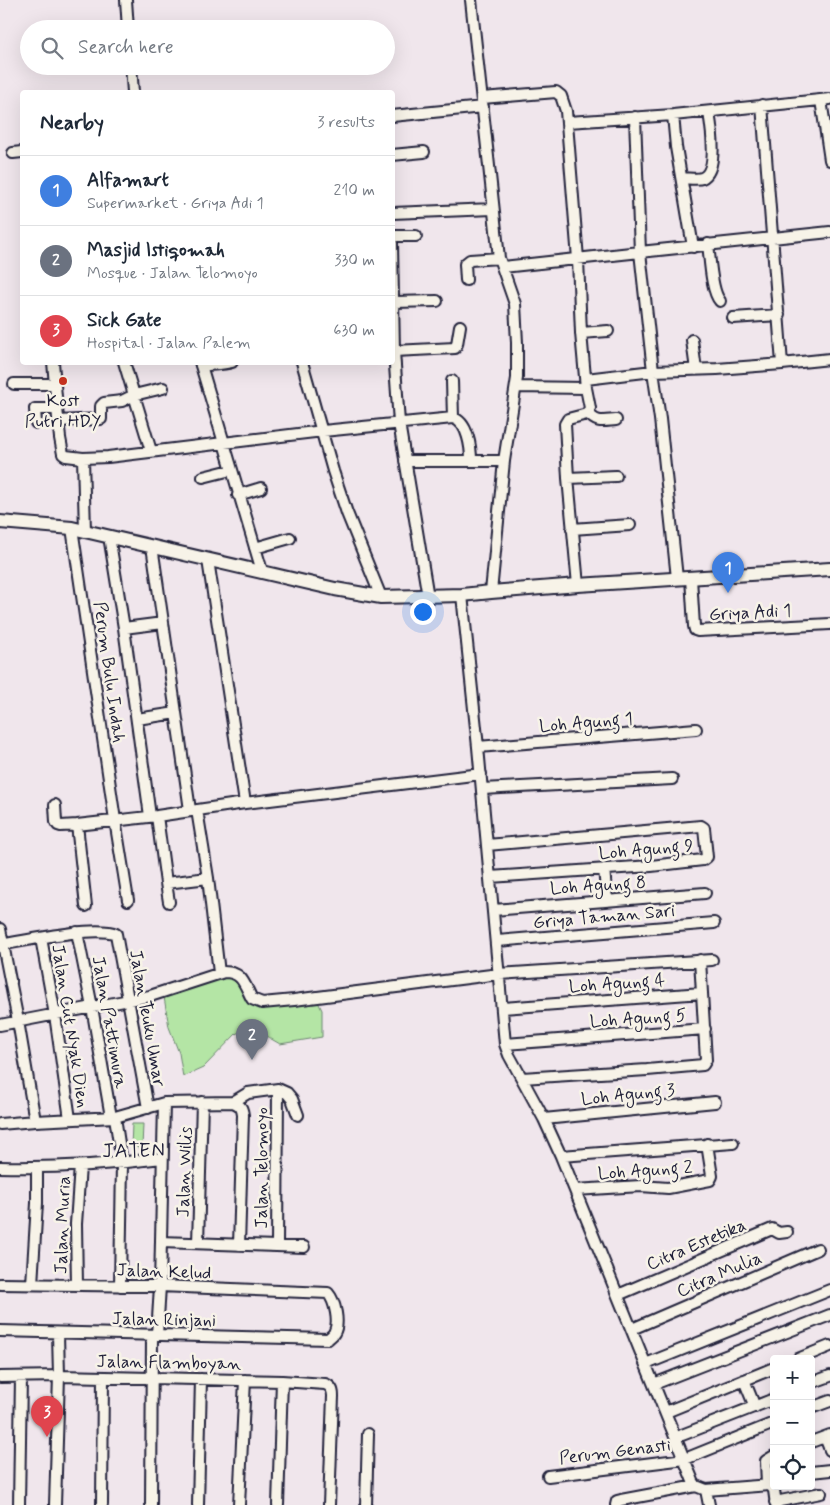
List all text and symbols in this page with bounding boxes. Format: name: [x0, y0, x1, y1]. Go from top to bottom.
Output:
search box: [20, 20, 395, 75]
icon: search: [38, 34, 66, 62]
text: Search here: [78, 35, 174, 60]
text: Nearby: [40, 109, 104, 137]
text: 3 results: [317, 112, 375, 133]
text: Alfamart: [87, 168, 169, 193]
text: 1: [52, 180, 60, 201]
text: 210 m: [334, 180, 375, 201]
text: Supermarket · Griya Adi 1: [87, 193, 264, 214]
text: Masjid Istiqomah: [87, 238, 225, 263]
text: 2: [52, 250, 60, 271]
text: 330 m: [334, 250, 375, 271]
text: Mosque · Jalan Telomoyo: [87, 263, 258, 284]
text: Sick Gate: [87, 308, 162, 333]
text: 3: [52, 320, 60, 341]
text: 630 m: [333, 320, 375, 341]
text: Hospital · Jalan Palem: [87, 333, 251, 354]
marker: Kost Putri HDY: [57, 375, 69, 387]
place label: Kost Putri HDY: [25, 389, 101, 434]
pin: 1: [712, 552, 744, 593]
your location: [410, 599, 436, 625]
street label: Griya Adi 1: [708, 599, 792, 627]
street label: Perum Bulu Indah: [87, 600, 131, 744]
street label: Loh Agung 1: [538, 707, 634, 741]
street label: Loh Agung 9: [598, 834, 695, 868]
street label: Loh Agung 8: [549, 871, 647, 903]
street label: Griya Taman Sari: [532, 899, 676, 935]
street label: Jalan Cut Nyak Dien: [45, 943, 95, 1110]
street label: Jalan Teuku Umar: [123, 948, 171, 1089]
street label: Jalan Pattimura: [86, 954, 133, 1090]
street label: Loh Agung 4: [568, 969, 666, 1001]
street label: Loh Agung 5: [589, 1004, 687, 1036]
pin: 2: [236, 1019, 268, 1060]
street label: Loh Agung 3: [580, 1078, 676, 1114]
street label: Jalan Telomoyo: [250, 1107, 274, 1229]
street label: Jalan Wilis: [171, 1126, 199, 1218]
district label: JATEN: [102, 1138, 166, 1165]
street label: Loh Agung 2: [597, 1156, 693, 1188]
street label: Jalan Muria: [49, 1175, 77, 1275]
street label: Citra Estetika: [643, 1213, 750, 1277]
street label: Citra Mulia: [673, 1246, 766, 1304]
street label: Jalan Kelud: [116, 1258, 212, 1286]
street label: Jalan Rinjani: [112, 1307, 216, 1333]
street label: Jalan Flamboyan: [96, 1350, 242, 1376]
map controls: [770, 1355, 815, 1490]
button: +: [770, 1355, 815, 1400]
pin: 3: [31, 1396, 63, 1437]
button: −: [770, 1400, 815, 1445]
street label: Perum Genasti: [558, 1433, 672, 1471]
button: locate: [770, 1445, 815, 1490]

